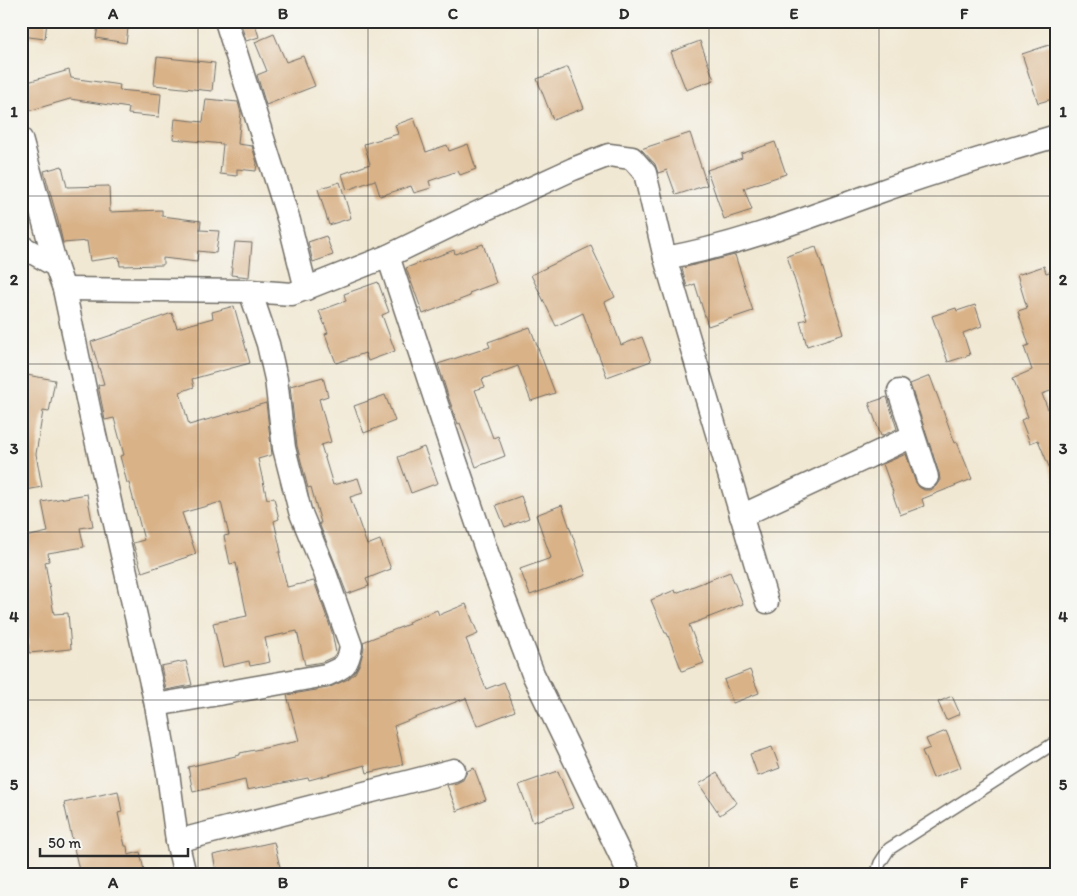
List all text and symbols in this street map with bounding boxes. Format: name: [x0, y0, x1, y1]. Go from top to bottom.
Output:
text: A: [107, 4, 119, 23]
text: B: [278, 4, 289, 23]
text: C: [448, 4, 459, 23]
text: D: [619, 4, 630, 23]
text: E: [790, 4, 799, 23]
text: F: [960, 4, 969, 23]
text: 1: [10, 102, 18, 121]
text: 1: [1059, 102, 1067, 121]
text: 2: [10, 270, 19, 289]
text: 2: [1059, 270, 1068, 289]
text: 3: [10, 439, 19, 458]
text: 3: [1059, 439, 1068, 458]
text: 4: [9, 607, 19, 626]
text: 4: [1058, 607, 1068, 626]
text: 5: [10, 775, 19, 794]
text: 5: [1059, 775, 1068, 794]
scale bar: [40, 826, 188, 858]
text: 50 m: [48, 834, 81, 852]
text: A: [107, 873, 119, 892]
text: B: [278, 873, 289, 892]
text: C: [448, 873, 459, 892]
text: D: [619, 873, 630, 892]
text: E: [790, 873, 799, 892]
text: F: [960, 873, 969, 892]

